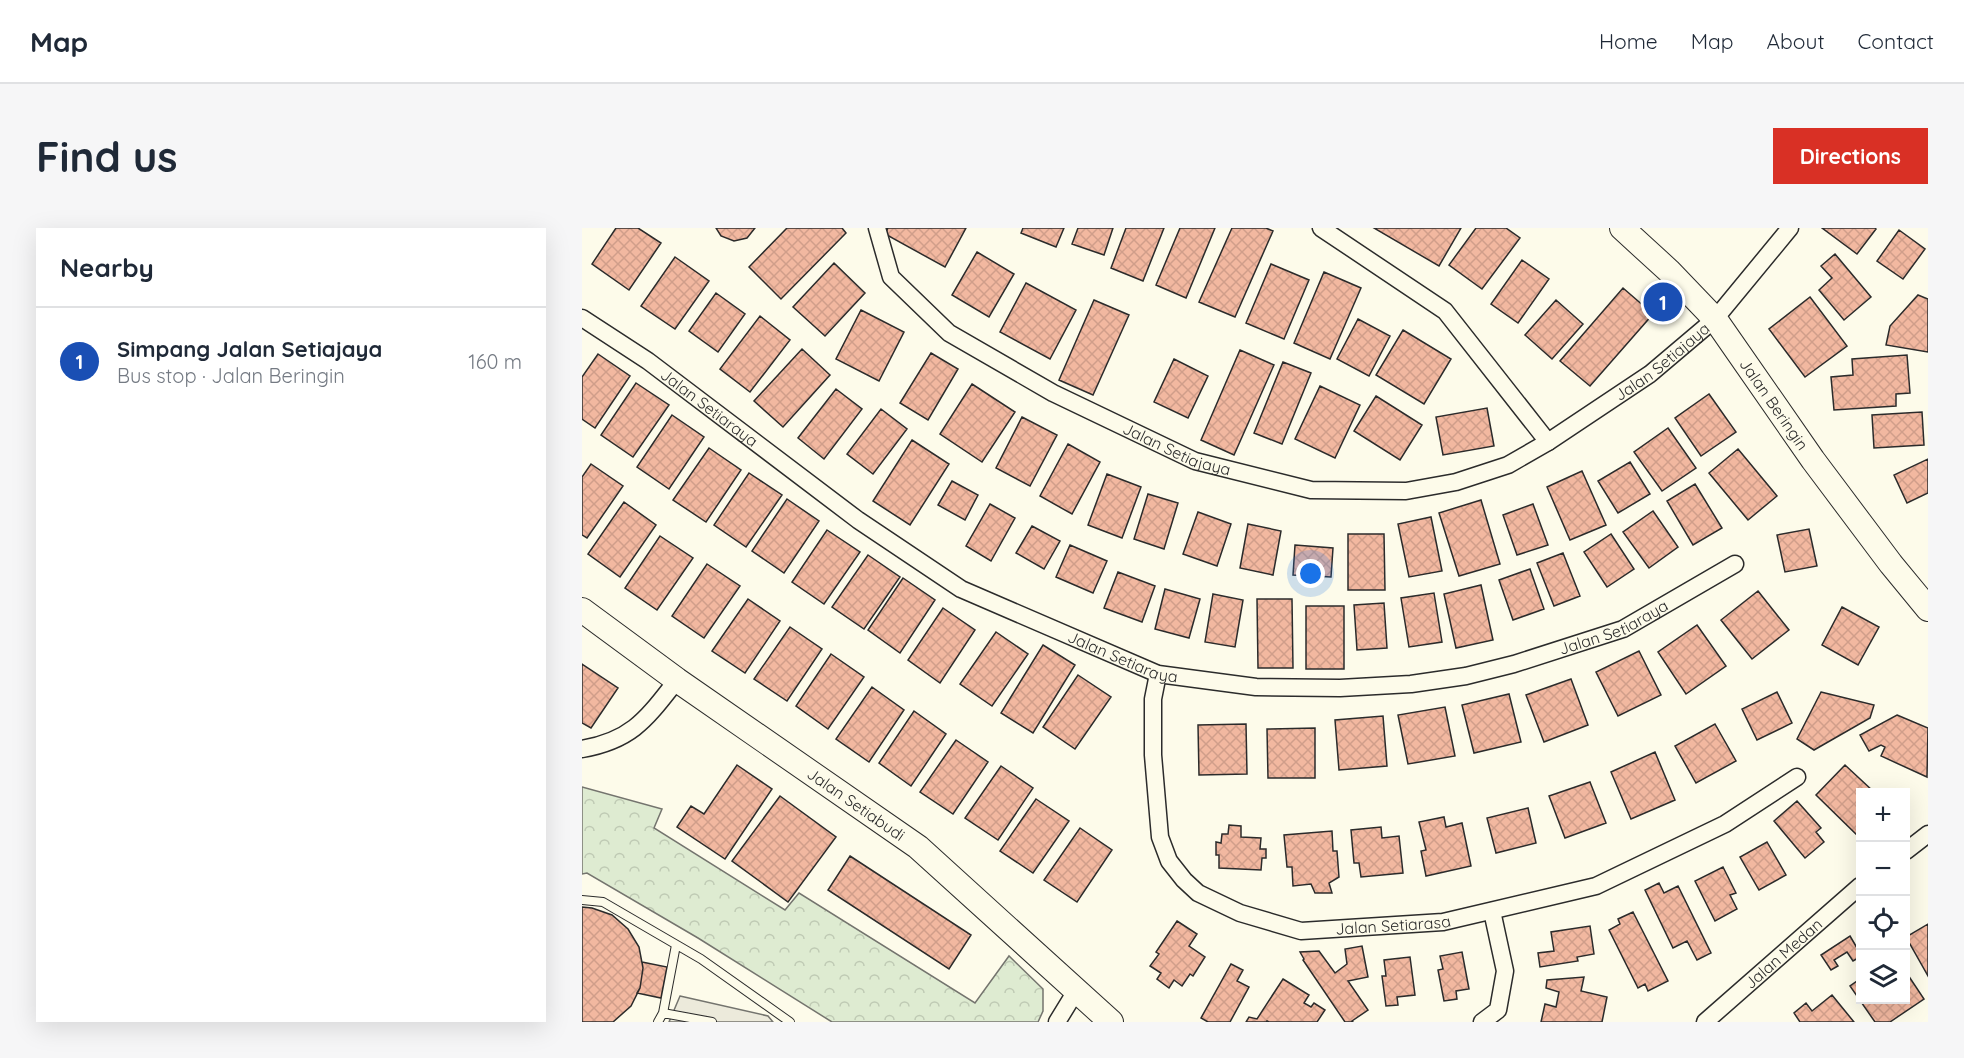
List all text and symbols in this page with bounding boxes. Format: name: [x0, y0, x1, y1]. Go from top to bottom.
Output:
text: Map: [30, 24, 88, 59]
text: Home: [1599, 28, 1658, 54]
text: Map: [1691, 28, 1734, 54]
text: About: [1767, 28, 1825, 54]
text: Contact: [1858, 28, 1934, 54]
button: Directions: [1773, 128, 1928, 184]
text: Find us: [36, 130, 178, 183]
text: Nearby: [60, 251, 154, 284]
pin: 1: [1644, 280, 1682, 325]
street label: Jalan Setiajaya: [1611, 318, 1714, 405]
text: Simpang Jalan Setiajaya: [117, 335, 382, 363]
text: 1: [76, 349, 83, 374]
text: 160 m: [468, 349, 522, 374]
street label: Jalan Beringin: [1736, 355, 1813, 454]
text: Bus stop · Jalan Beringin: [117, 363, 345, 388]
street label: Jalan Setiaraya: [657, 364, 762, 451]
street label: Jalan Setiajaya: [1120, 418, 1233, 480]
your location: [1296, 559, 1325, 588]
street label: Jalan Setiaraya: [1556, 595, 1671, 659]
street label: Jalan Setiaraya: [1065, 626, 1179, 687]
street label: Jalan Setiabudi: [803, 763, 909, 845]
map controls: [1856, 788, 1910, 1004]
button: +: [1856, 788, 1910, 842]
button: −: [1856, 842, 1910, 896]
button: locate: [1856, 896, 1910, 950]
street label: Jalan Setiarasa: [1335, 911, 1453, 939]
street label: Jalan Medan: [1740, 914, 1826, 993]
button: layers: [1856, 950, 1910, 1004]

